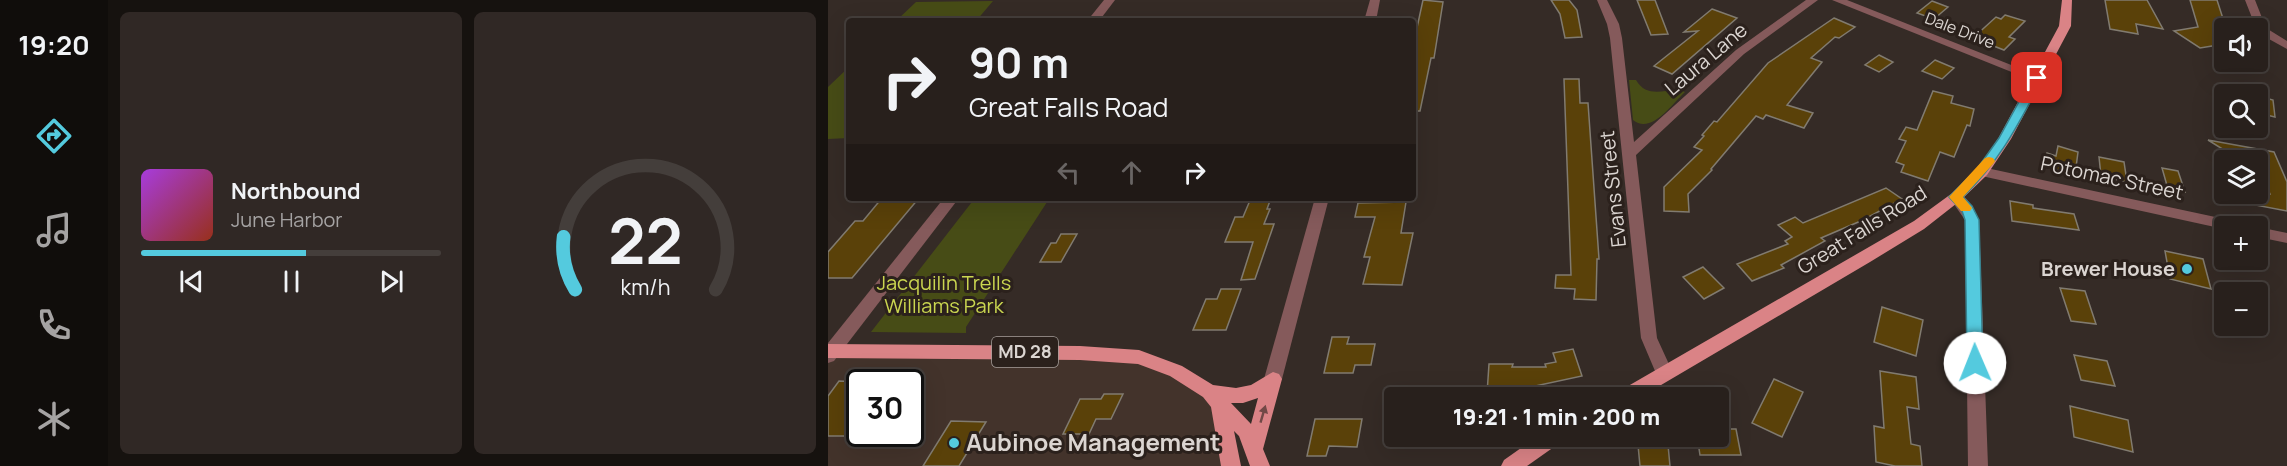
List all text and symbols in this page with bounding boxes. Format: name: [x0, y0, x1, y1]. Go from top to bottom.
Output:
street label: Dale Drive: [1922, 7, 1998, 53]
street label: Laura Lane: [1659, 16, 1753, 101]
map controls: [2214, 18, 2268, 336]
button: sound: [2214, 18, 2268, 72]
text: 19:20: [18, 26, 90, 63]
text: 90 m: [969, 33, 1069, 91]
icon: right: [870, 42, 948, 120]
pin: [2011, 52, 2062, 103]
icon: arrive: [2020, 61, 2053, 94]
button: search: [2214, 84, 2268, 138]
text: Great Falls Road: [969, 88, 1168, 125]
icon: directions: [33, 115, 75, 157]
street label: Evans Street: [1593, 129, 1632, 249]
street label: Potomac Street: [2038, 149, 2186, 206]
button: layers: [2214, 150, 2268, 204]
icon: left: [1052, 156, 1085, 189]
icon: ahead: [1115, 156, 1148, 189]
icon: right: [1178, 156, 1211, 189]
text: Northbound: [231, 176, 361, 206]
street label: Great Falls Road: [1792, 179, 1932, 280]
text: 22: [608, 197, 682, 283]
text: June Harbor: [231, 206, 343, 233]
icon: music: [33, 209, 75, 251]
button: +: [2214, 216, 2268, 270]
place label: Brewer House: [2041, 255, 2175, 282]
marker: Brewer House: [2180, 262, 2194, 276]
icon: previous: [175, 265, 208, 298]
icon: pause: [275, 265, 308, 298]
icon: next: [375, 265, 408, 298]
park label: Jacquilin Trells Williams Park: [877, 269, 1011, 319]
text: km/h: [620, 272, 670, 301]
button: −: [2214, 282, 2268, 336]
icon: phone: [33, 304, 75, 346]
position arrow: [1943, 331, 2007, 395]
road number: MD 28: [992, 337, 1058, 367]
speed limit sign: 30: [846, 369, 924, 447]
icon: climate: [33, 398, 75, 440]
text: 19:21 · 1 min · 200 m: [1453, 402, 1660, 432]
one-way arrow: [1259, 405, 1268, 423]
place label: Aubinoe Management: [966, 425, 1220, 458]
marker: Aubinoe Management: [947, 436, 961, 450]

